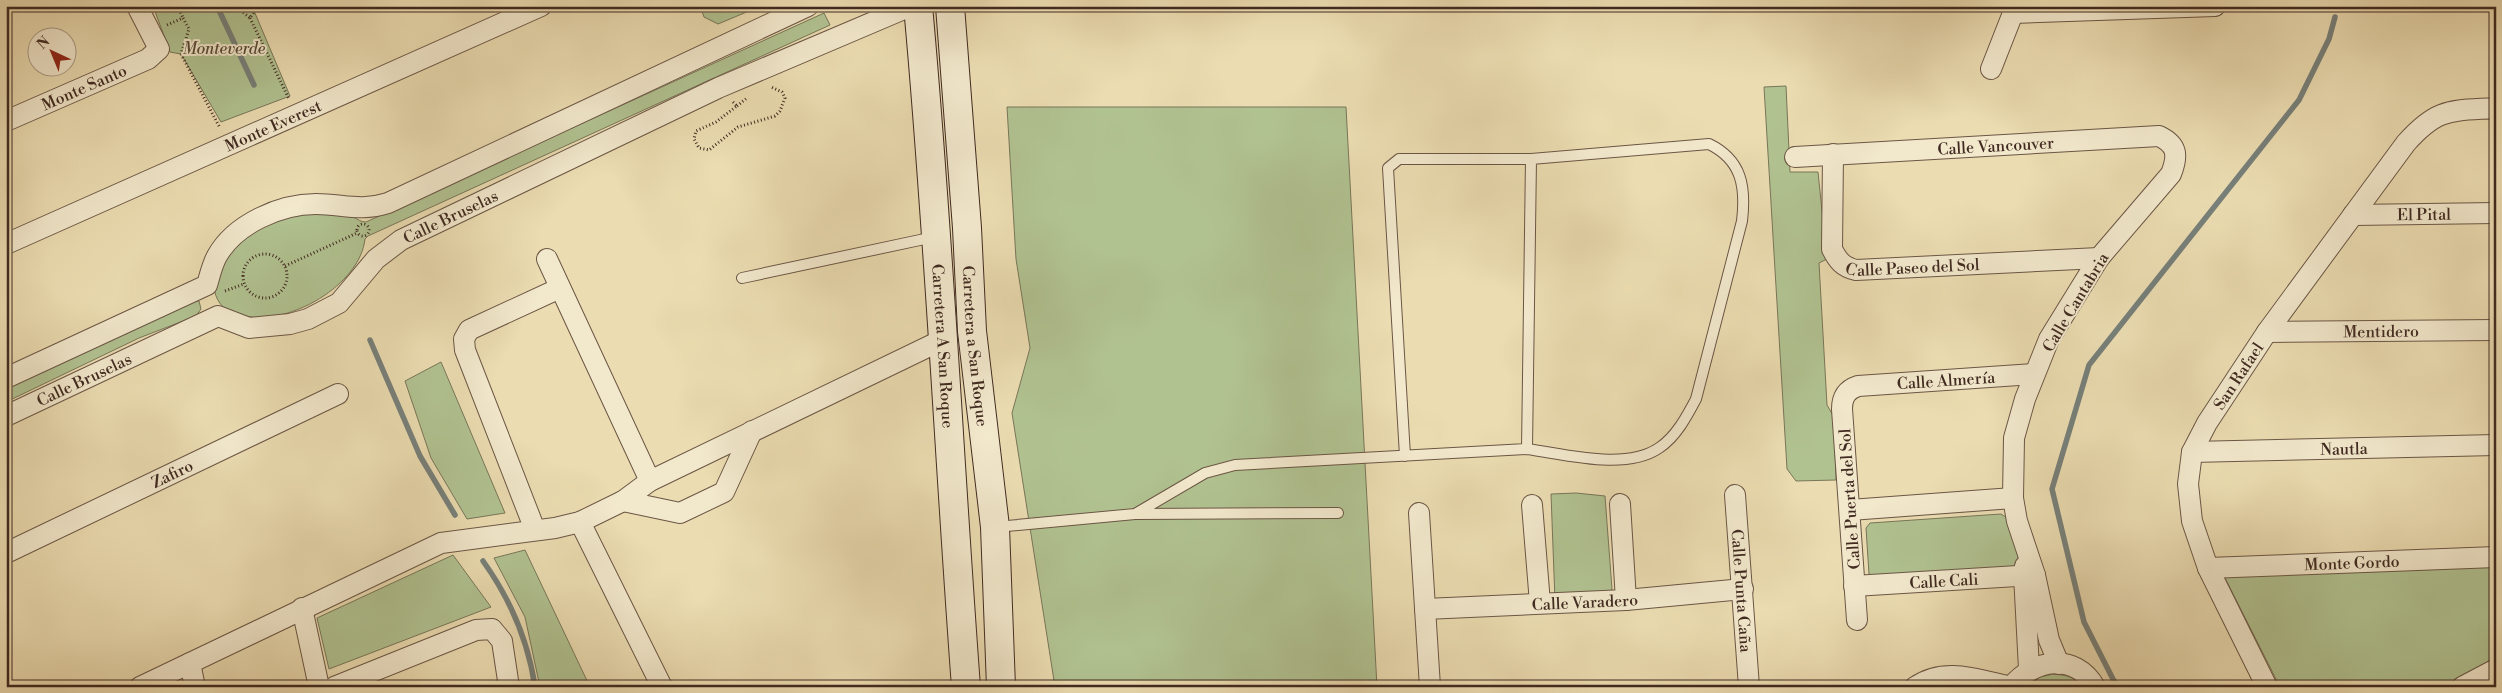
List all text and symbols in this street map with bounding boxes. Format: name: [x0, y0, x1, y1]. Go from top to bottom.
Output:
north arrow: [28, 28, 78, 78]
text: N: [33, 33, 54, 54]
park label: Monteverde: [183, 39, 266, 59]
street label: Monte Santo: [39, 61, 130, 115]
street label: Monte Everest: [222, 96, 325, 156]
street label: Calle Vancouver: [1937, 133, 2055, 160]
street label: Calle Bruselas: [400, 186, 501, 248]
street label: El Pital: [2397, 205, 2451, 225]
street label: Calle Cantabria: [2038, 248, 2114, 356]
street label: Calle Paseo del Sol: [1842, 255, 1980, 281]
street label: Carretera A San Roque: [927, 263, 958, 429]
street label: Carretera a San Roque: [958, 265, 992, 428]
street label: Mentidero: [2343, 322, 2419, 342]
street label: San Rafael: [2209, 339, 2268, 414]
street label: Calle Bruselas: [33, 349, 135, 411]
street label: Calle Almería: [1896, 368, 1997, 394]
street label: Calle Puerta del Sol: [1835, 428, 1865, 570]
street label: Nautla: [2320, 439, 2369, 460]
street label: Zafiro: [148, 456, 197, 493]
street label: Calle Punta Caña: [1727, 528, 1756, 654]
street label: Monte Gordo: [2304, 552, 2400, 575]
street label: Calle Cali: [1909, 569, 1979, 594]
street label: Calle Varadero: [1531, 590, 1639, 615]

